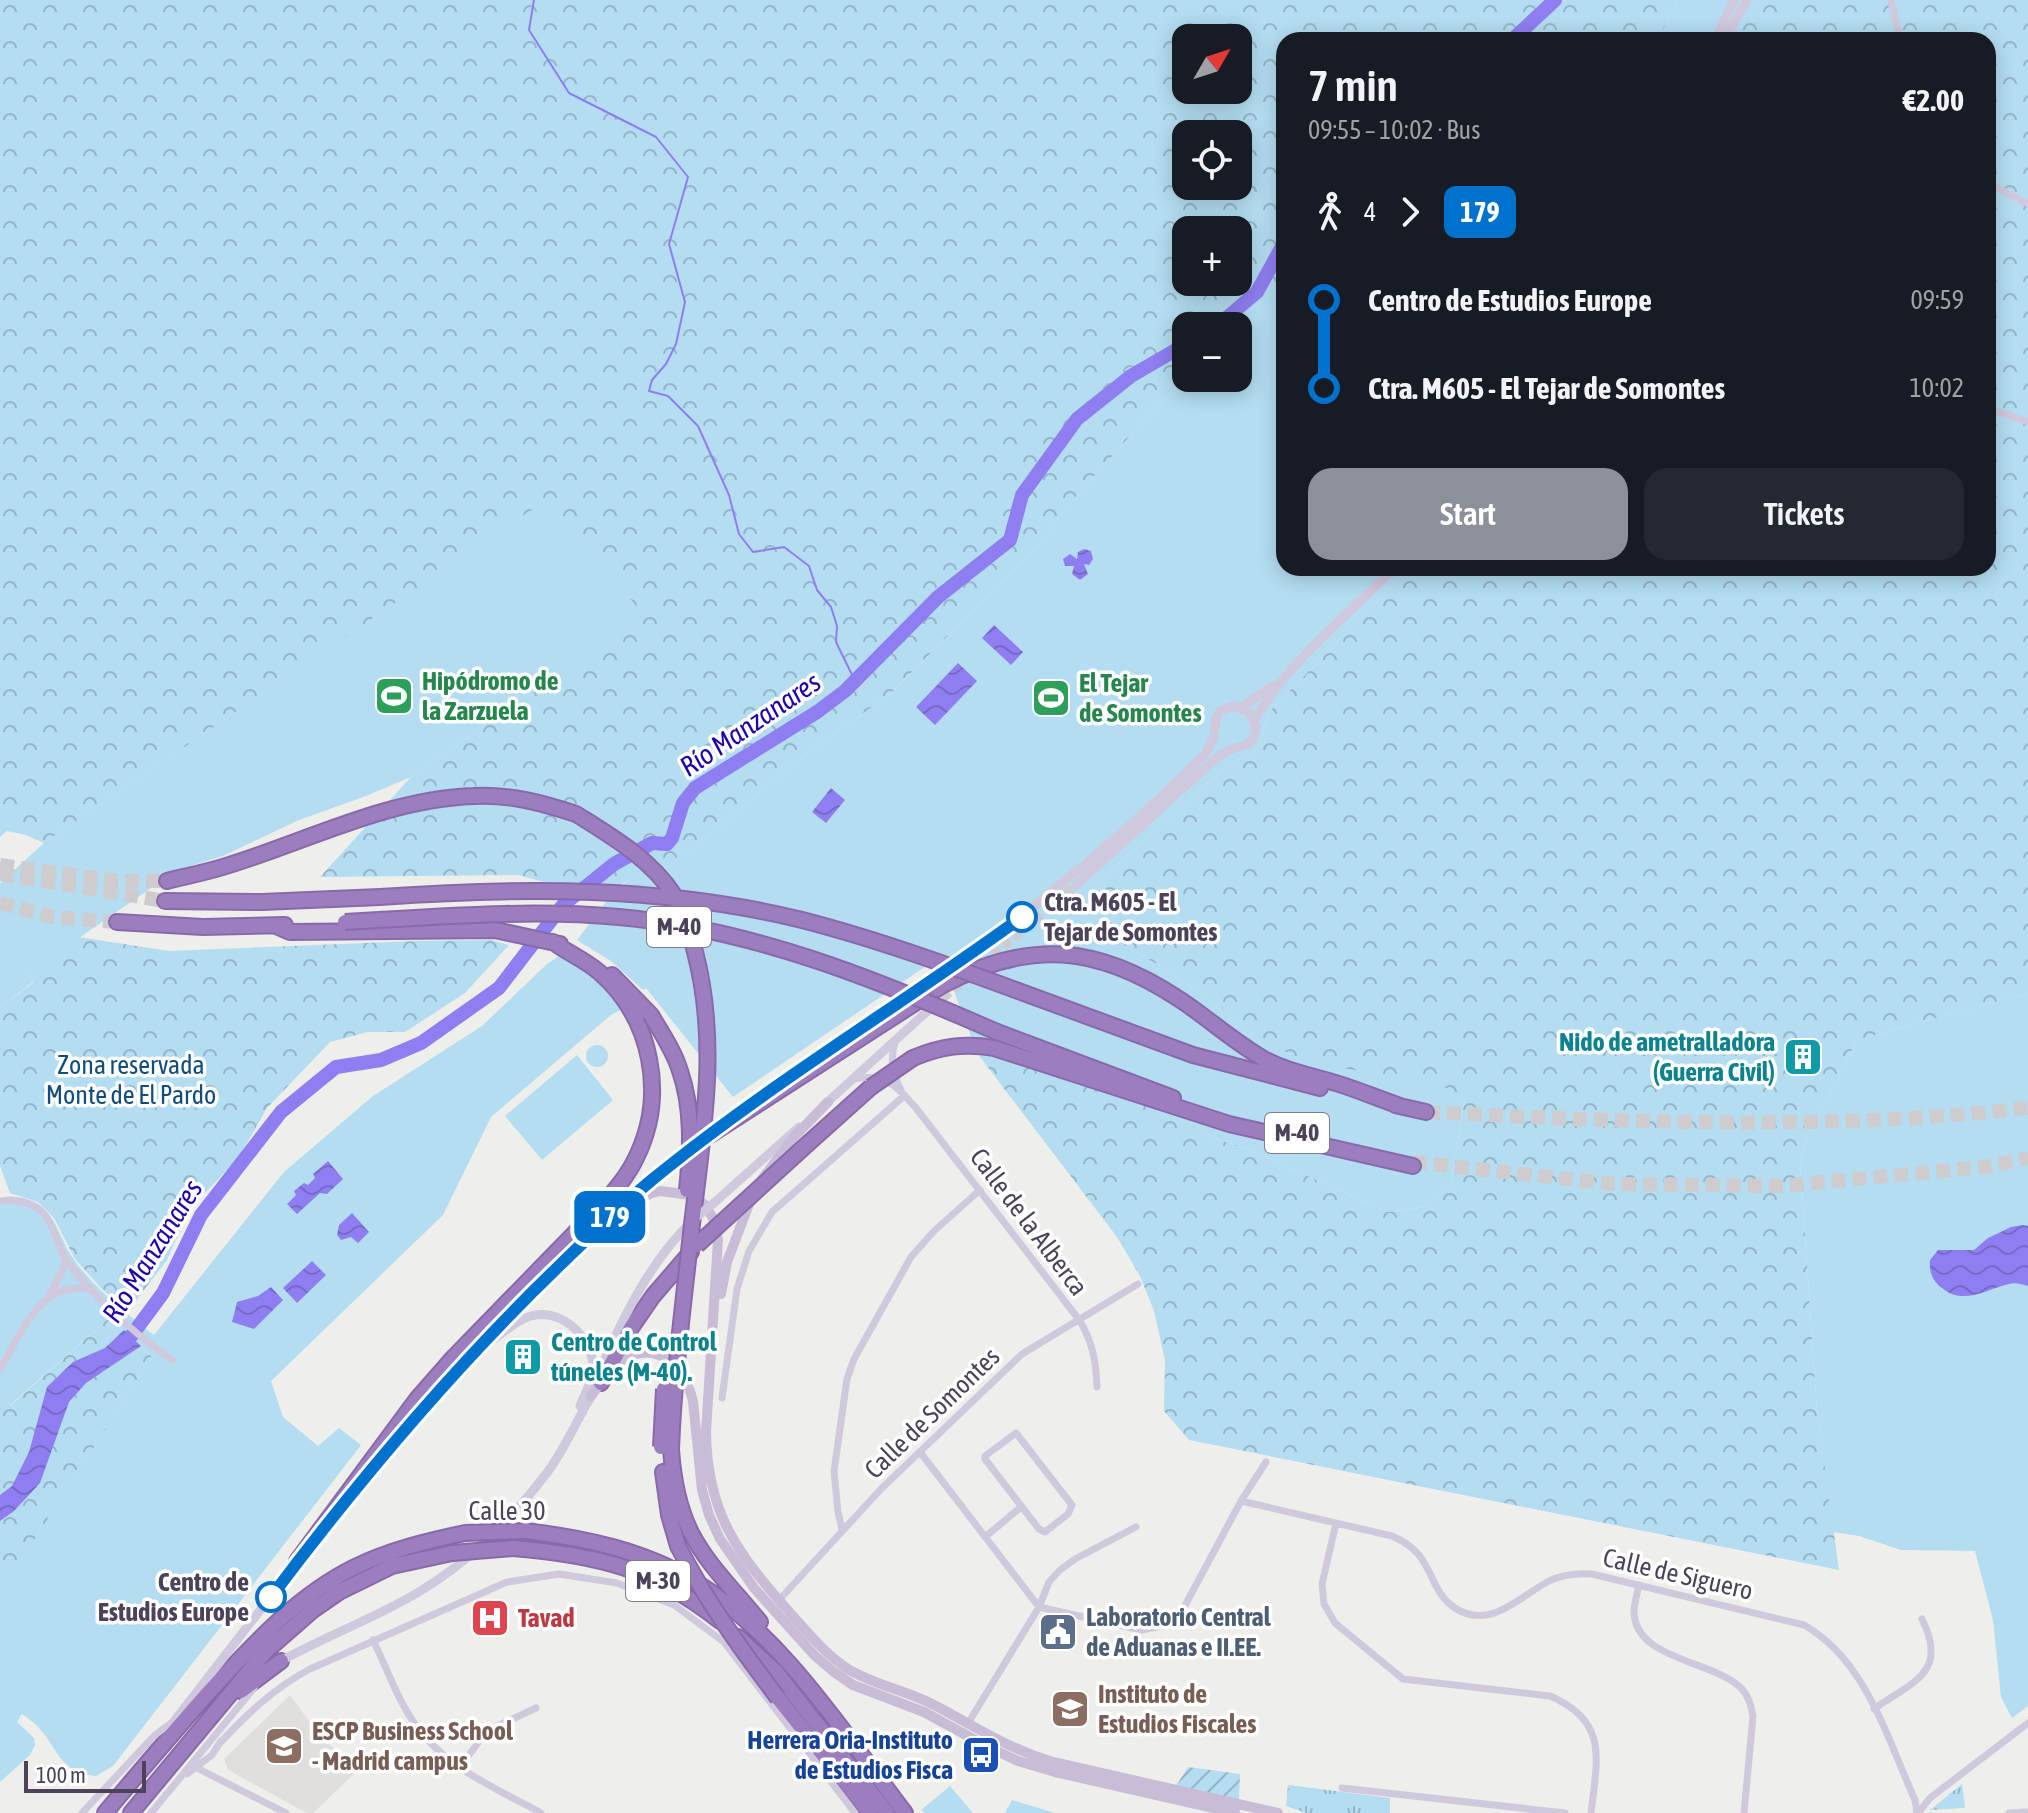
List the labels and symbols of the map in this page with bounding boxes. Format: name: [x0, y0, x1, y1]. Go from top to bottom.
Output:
north arrow: [1172, 24, 1252, 104]
water label: Río Manzanares: [674, 665, 826, 783]
place label: Hipódromo de la Zarzuela: [422, 666, 559, 726]
place label: El Tejar de Somontes: [1079, 668, 1202, 728]
sports icon: Hipódromo de la Zarzuela: [373, 675, 415, 717]
sports icon: El Tejar de Somontes: [1030, 677, 1072, 719]
place label: Ctra. M605 - El Tejar de Somontes: [1044, 887, 1218, 947]
marker: Ctra. M605 - El Tejar de Somontes: [1007, 902, 1037, 932]
road number: M-40: [647, 907, 711, 947]
place label: Nido de ametralladora (Guerra Civil): [1559, 1027, 1775, 1087]
building icon: Nido de ametralladora (Guerra Civil): [1782, 1036, 1824, 1078]
park label: Zona reservada Monte de El Pardo: [46, 1050, 216, 1110]
road number: M-40: [1265, 1113, 1329, 1153]
street label: Calle de la Alberca: [964, 1143, 1094, 1301]
water label: Río Manzanares: [95, 1174, 209, 1328]
line badge: 179: [564, 1191, 656, 1243]
place label: Centro de Control túneles (M-40).: [550, 1327, 718, 1387]
building icon: Centro de Control túneles (M-40).: [502, 1336, 544, 1378]
street label: Calle de Somontes: [859, 1341, 1005, 1485]
street label: Calle 30: [468, 1496, 546, 1526]
street label: Calle de Siguero: [1600, 1542, 1756, 1606]
road number: M-30: [626, 1561, 690, 1601]
place label: Centro de Estudios Europe: [98, 1567, 249, 1627]
marker: Centro de Estudios Europe: [256, 1582, 286, 1612]
hospital icon: Tavad: [469, 1597, 511, 1639]
place label: Laboratorio Central de Aduanas e II.EE.: [1086, 1602, 1272, 1662]
place label: Tavad: [518, 1603, 575, 1633]
public building icon: Laboratorio Central de Aduanas e II.EE.: [1037, 1611, 1079, 1653]
place label: Instituto de Estudios Fiscales: [1098, 1679, 1257, 1739]
school or university icon: Instituto de Estudios Fiscales: [1049, 1688, 1091, 1730]
place label: ESCP Business School - Madrid campus: [312, 1716, 514, 1776]
school or university icon: ESCP Business School - Madrid campus: [263, 1725, 305, 1767]
place label: Herrera Oria-Instituto de Estudios Fisca: [747, 1725, 953, 1785]
bus stop icon: Herrera Oria-Instituto de Estudios Fisca: [960, 1734, 1002, 1776]
scale bar: [24, 1757, 146, 1793]

